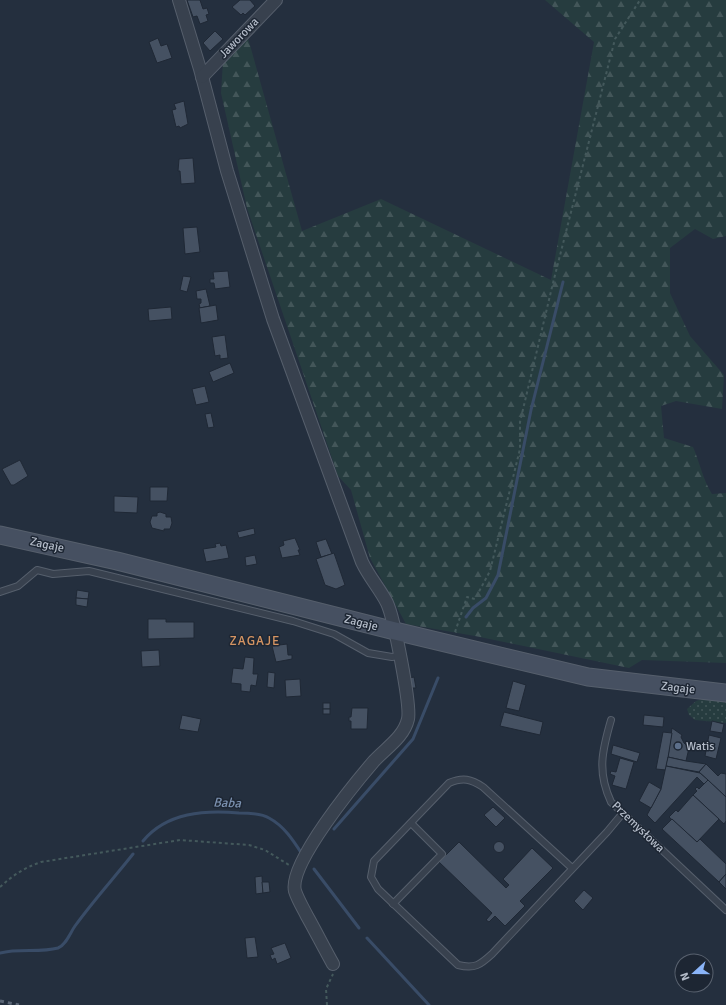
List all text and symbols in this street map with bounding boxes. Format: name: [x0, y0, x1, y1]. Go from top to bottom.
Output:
street label: Jaworowa: [216, 15, 262, 61]
street label: Zagaje: [29, 534, 65, 556]
street label: Zagaje: [343, 612, 379, 634]
district label: ZAGAJE: [230, 633, 280, 649]
street label: Zagaje: [660, 678, 696, 698]
place label: Watis: [686, 739, 715, 754]
marker: Watis: [673, 741, 683, 751]
water label: Baba: [213, 795, 242, 811]
street label: Przemysłowa: [609, 798, 667, 856]
north arrow: [674, 953, 714, 993]
text: N: [678, 971, 693, 982]

